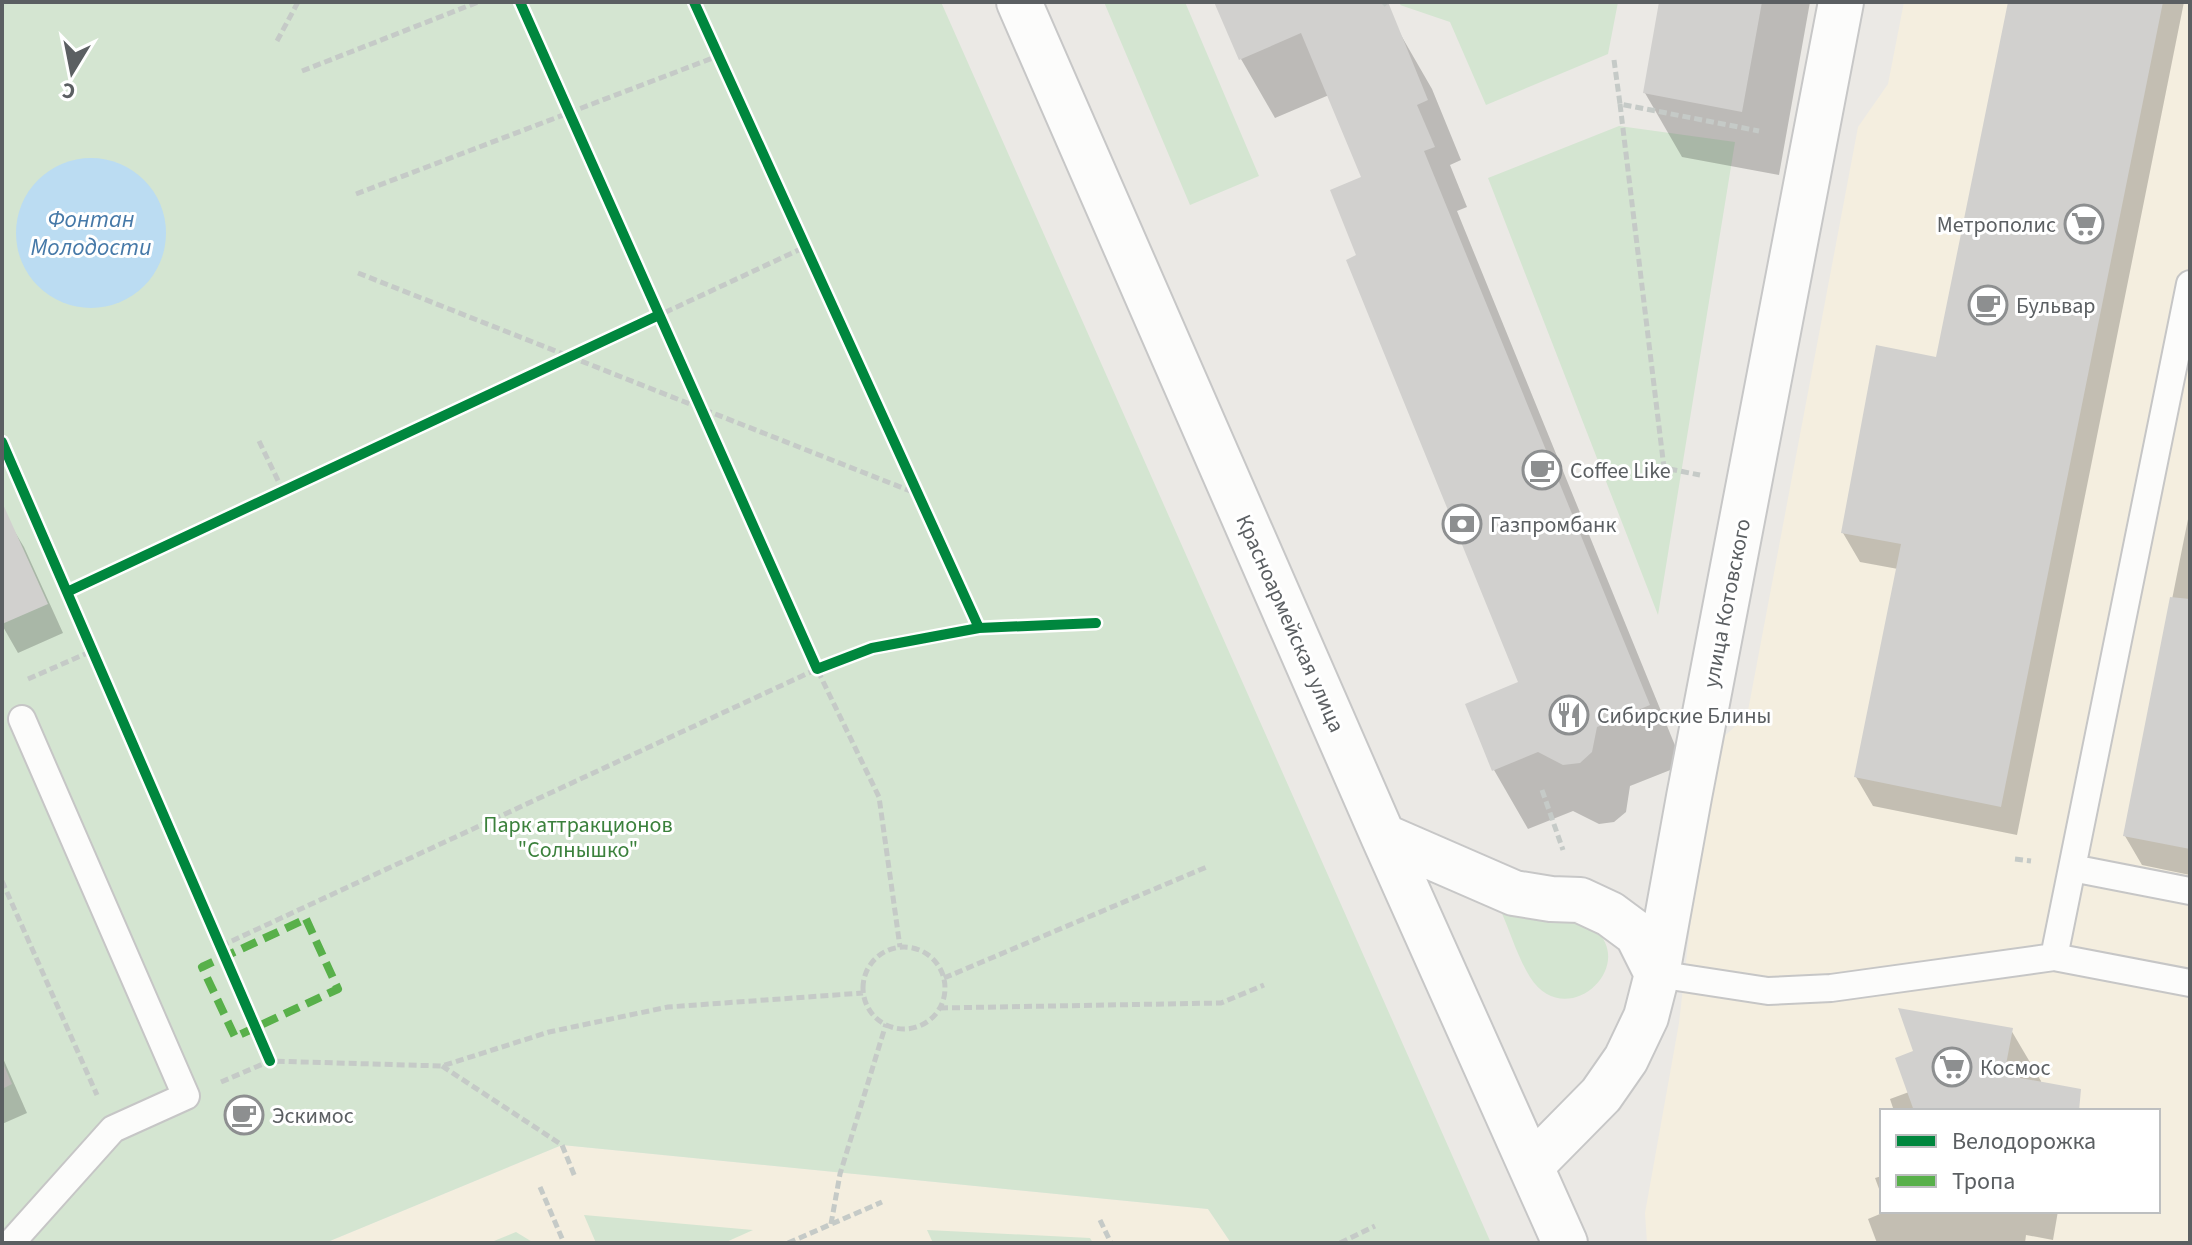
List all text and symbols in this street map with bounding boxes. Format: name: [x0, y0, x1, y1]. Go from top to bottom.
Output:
north arrow: [32, 32, 112, 112]
text: С: [59, 74, 78, 108]
water label: Фонтан Молодости: [30, 202, 152, 265]
supermarket icon: Метрополис: [2063, 203, 2105, 245]
place label: Метрополис: [1937, 209, 2056, 241]
cafe icon: Бульвар: [1967, 284, 2009, 326]
place label: Бульвар: [2016, 290, 2096, 322]
cafe icon: Coffee Like: [1521, 449, 1563, 491]
place label: Coffee Like: [1570, 455, 1671, 487]
bank icon: Газпромбанк: [1441, 503, 1483, 545]
street label: Красноармейская улица: [1228, 509, 1353, 737]
place label: Газпромбанк: [1490, 509, 1616, 541]
street label: улица Котовского: [1695, 516, 1759, 690]
restaurant icon: Сибирские Блины: [1548, 694, 1590, 736]
place label: Сибирские Блины: [1597, 700, 1771, 732]
park label: Парк аттракционов "Солнышко": [483, 809, 673, 866]
supermarket icon: Космос: [1931, 1046, 1973, 1088]
place label: Космос: [1980, 1052, 2050, 1084]
cafe icon: Эскимос: [223, 1094, 265, 1136]
place label: Эскимос: [272, 1100, 354, 1132]
legend: [1880, 1109, 2160, 1213]
text: Велодорожка: [1952, 1124, 2096, 1159]
text: Тропа: [1952, 1164, 2015, 1199]

